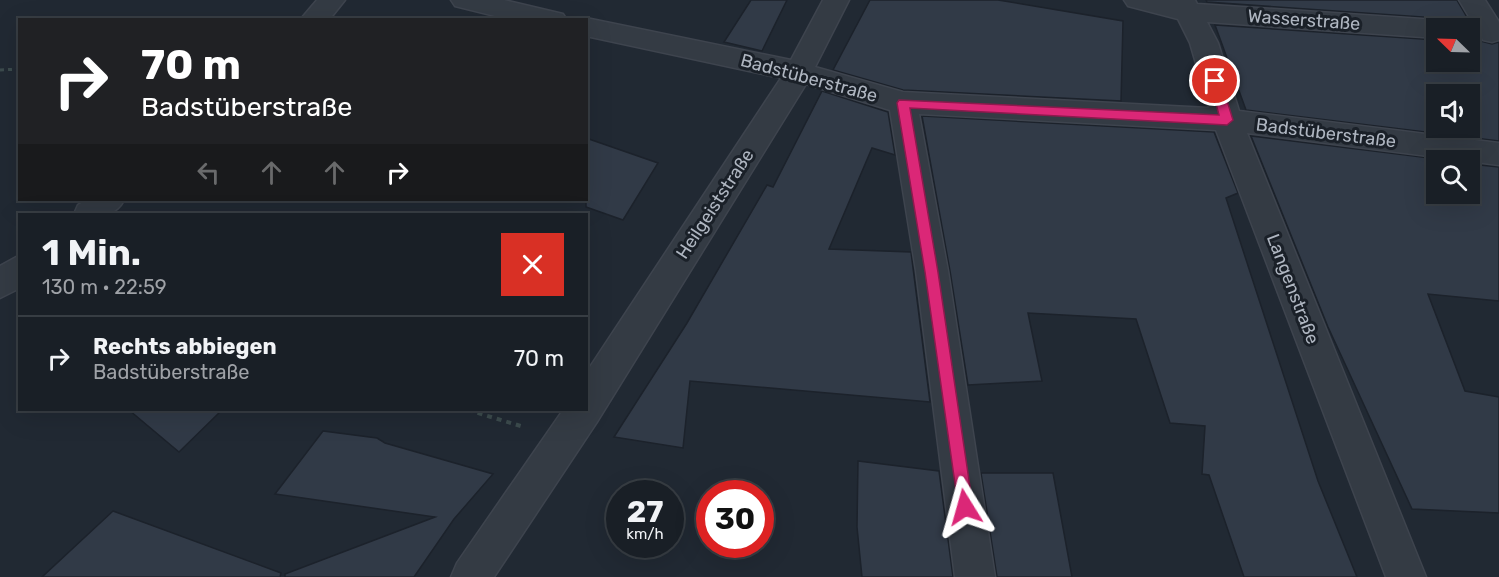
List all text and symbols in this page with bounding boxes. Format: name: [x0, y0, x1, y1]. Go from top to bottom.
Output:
street label: Wasserstraße: [1247, 5, 1361, 35]
north arrow: [1426, 18, 1480, 72]
map controls: [1426, 18, 1480, 204]
text: 70 m: [141, 40, 241, 90]
icon: right: [42, 42, 120, 120]
street label: Badstüberstraße: [738, 49, 880, 107]
pin: [1189, 55, 1240, 106]
icon: arrive: [1198, 64, 1231, 97]
button: sound: [1426, 84, 1480, 138]
text: Badstüberstraße: [141, 91, 352, 123]
street label: Badstüberstraße: [1255, 113, 1397, 153]
street label: Heilgeiststraße: [671, 145, 759, 263]
button: search: [1426, 150, 1480, 204]
icon: left: [192, 156, 225, 189]
icon: ahead: [255, 156, 288, 189]
icon: ahead: [318, 156, 351, 189]
icon: right: [381, 156, 414, 189]
text: 1 Min.: [42, 231, 141, 274]
street label: Langenstraße: [1262, 231, 1324, 347]
button: close: [501, 233, 564, 296]
text: 130 m · 22:59: [42, 275, 167, 299]
text: Rechts abbiegen: [93, 333, 277, 360]
icon: right: [42, 342, 75, 375]
text: 70 m: [514, 345, 564, 372]
text: Badstüberstraße: [93, 360, 250, 384]
position arrow: [933, 475, 997, 539]
speed limit sign: 30: [696, 480, 774, 558]
text: 27: [627, 494, 663, 530]
text: km/h: [626, 525, 664, 543]

